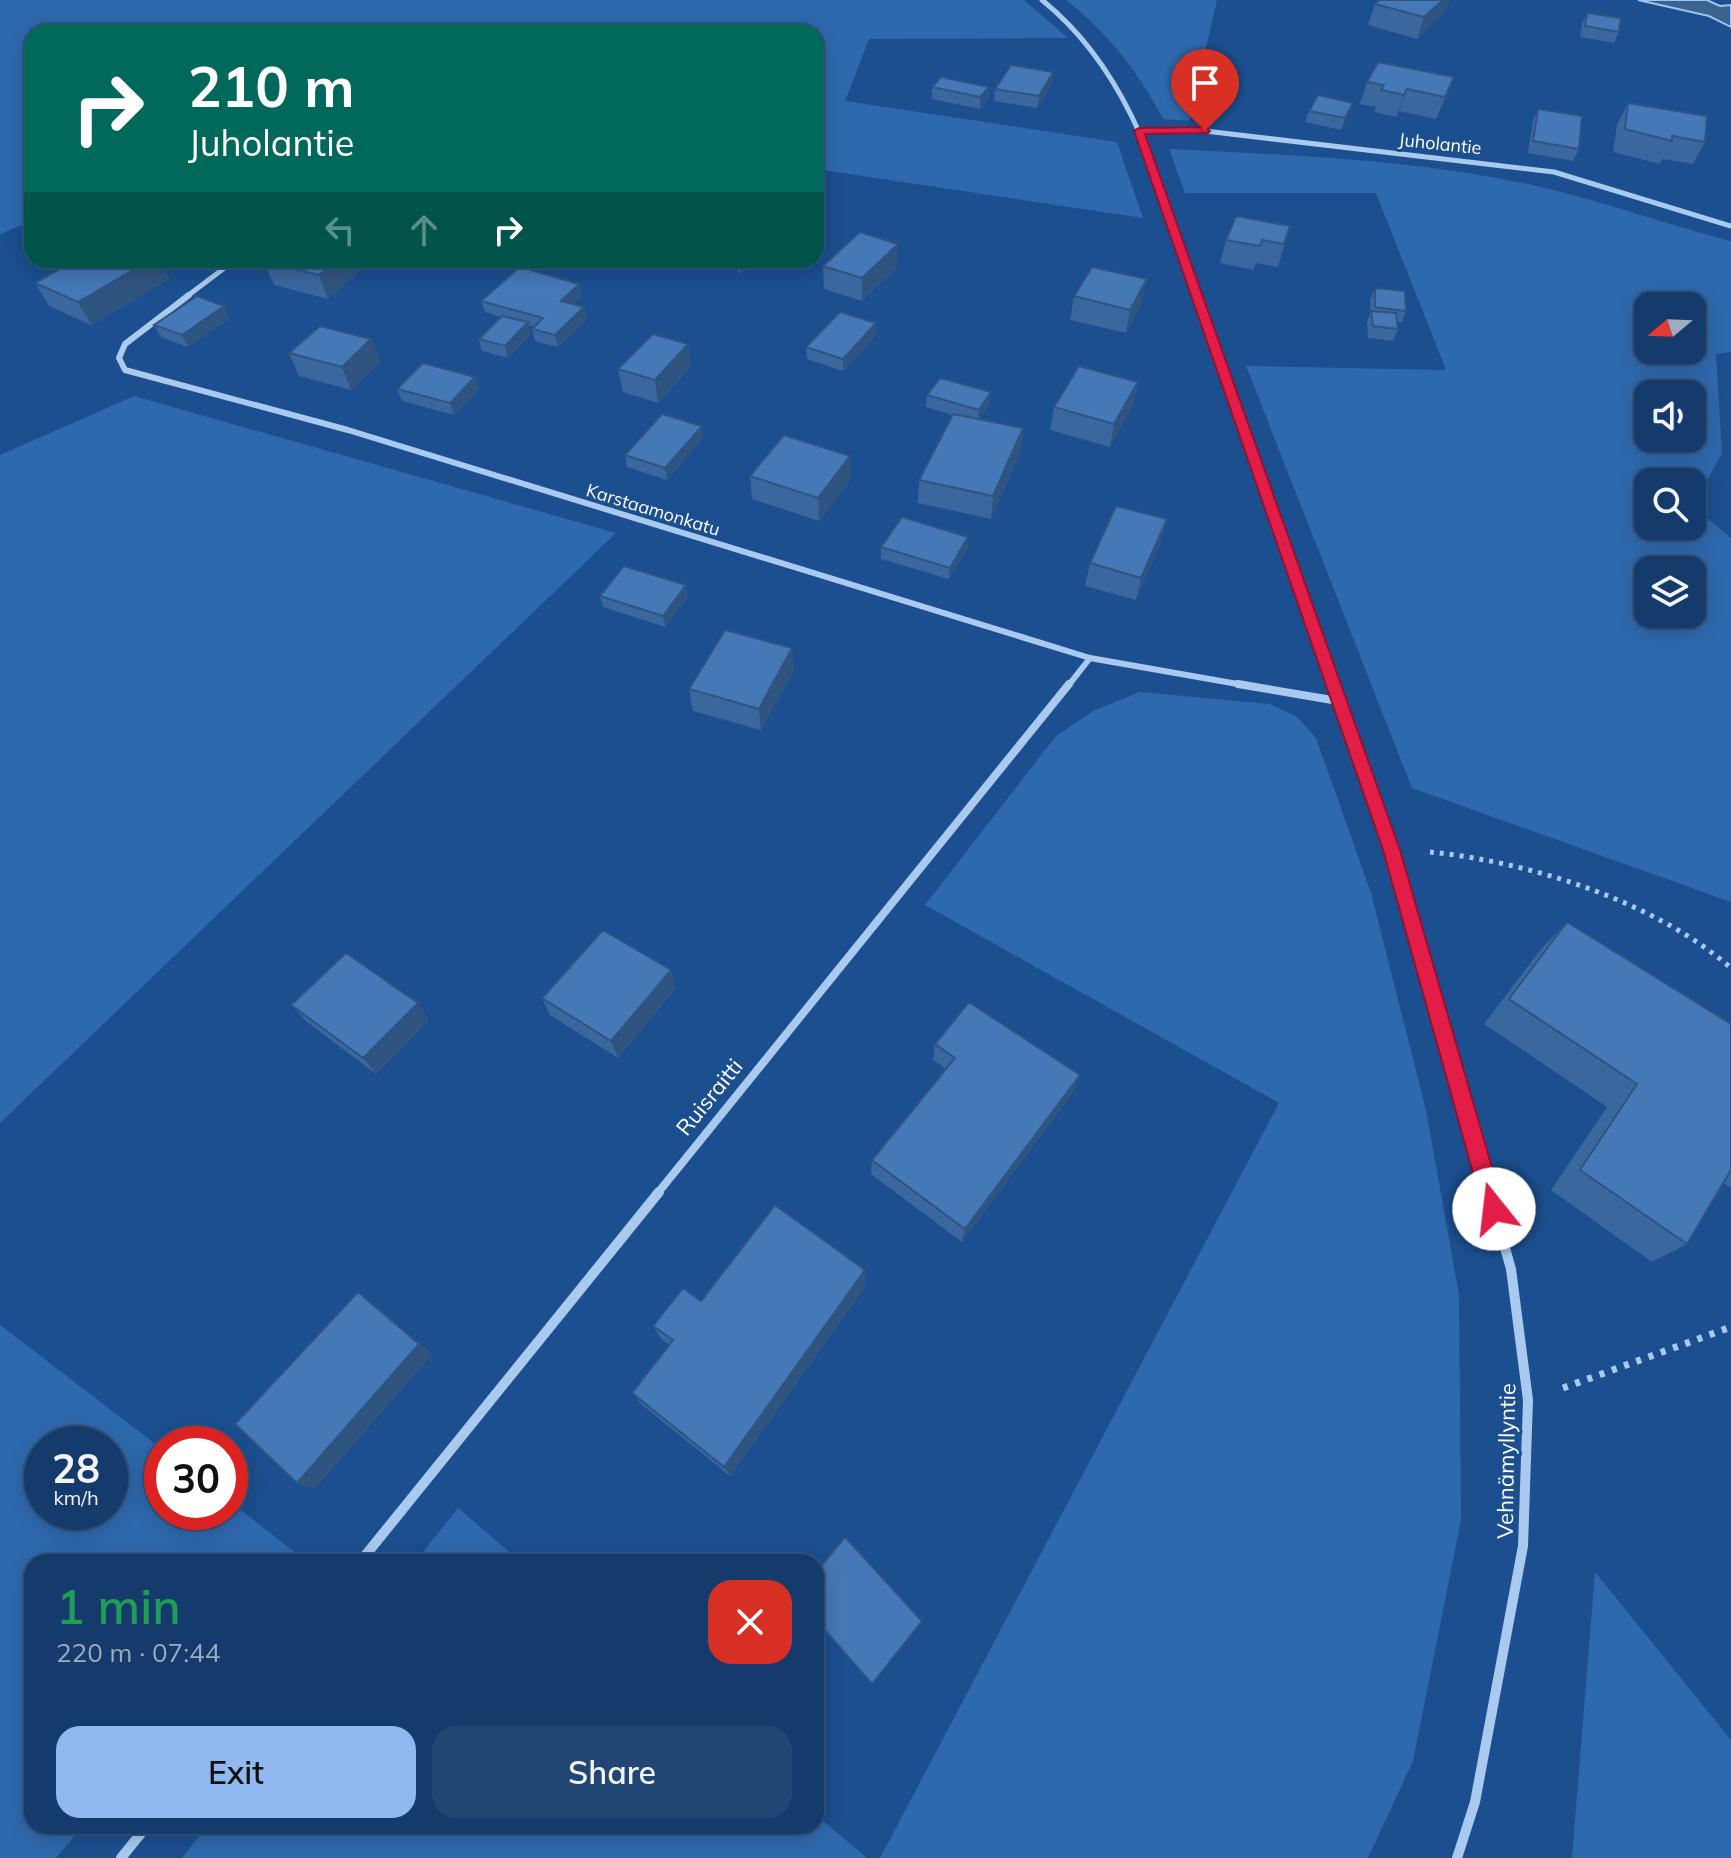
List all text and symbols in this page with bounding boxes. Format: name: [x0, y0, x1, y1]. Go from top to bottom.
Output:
pin: [1171, 49, 1239, 131]
text: 210 m: [188, 51, 355, 121]
icon: right: [56, 56, 160, 160]
icon: arrive: [1183, 61, 1227, 105]
text: Juholantie: [188, 120, 354, 165]
street label: Juholantie: [1397, 128, 1483, 159]
icon: left: [318, 208, 362, 252]
icon: ahead: [402, 208, 446, 252]
icon: right: [486, 208, 530, 252]
north arrow: [1634, 292, 1706, 364]
map controls: [1634, 292, 1706, 628]
button: sound: [1634, 380, 1706, 452]
button: search: [1634, 468, 1706, 540]
street label: Karstaamonkatu: [583, 478, 723, 541]
button: layers: [1634, 556, 1706, 628]
street label: Ruisraitti: [670, 1053, 748, 1141]
position arrow: [1452, 1167, 1536, 1251]
street label: Vehnämyllyntie: [1491, 1383, 1521, 1539]
speed limit sign: 30: [144, 1426, 248, 1530]
text: 28: [52, 1443, 100, 1493]
text: km/h: [53, 1485, 99, 1510]
text: 1 min: [56, 1576, 181, 1636]
button: close: [708, 1580, 792, 1664]
text: 220 m · 07:44: [56, 1636, 220, 1669]
button: Exit: [56, 1726, 416, 1818]
button: Share: [432, 1726, 792, 1818]

